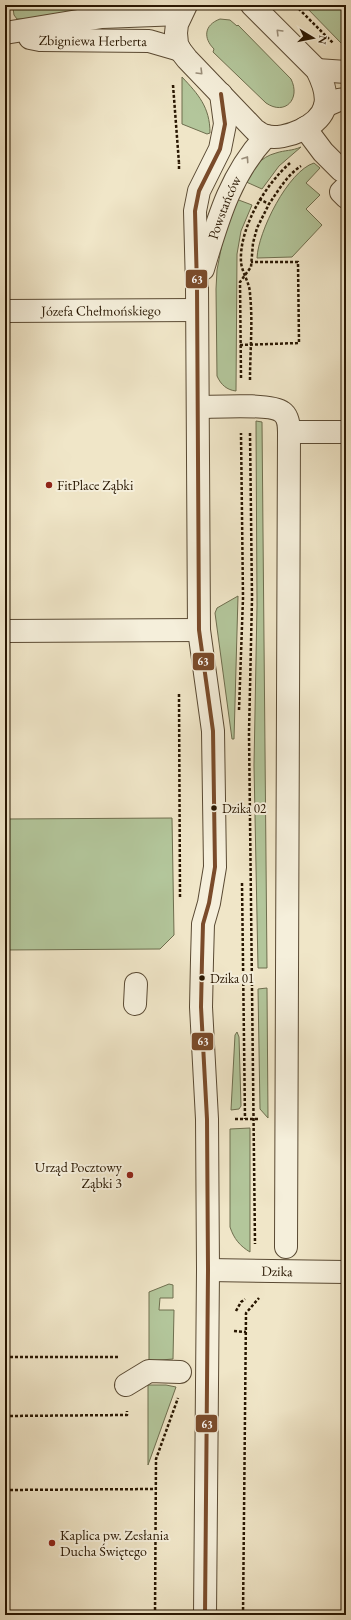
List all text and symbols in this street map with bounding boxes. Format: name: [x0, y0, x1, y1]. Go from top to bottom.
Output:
north arrow: [293, 18, 333, 58]
one-way arrow: [276, 29, 284, 37]
street label: Zbigniewa Herberta: [39, 31, 147, 50]
text: N: [315, 34, 331, 45]
one-way arrow: [195, 67, 203, 75]
one-way arrow: [241, 157, 248, 164]
street label: Powstańców: [204, 172, 245, 242]
line badge: 63: [185, 269, 208, 289]
text: 63: [191, 272, 203, 286]
street label: Józefa Chełmońskiego: [40, 301, 161, 320]
place label: FitPlace Ząbki: [57, 476, 134, 494]
marker: FitPlace Ząbki: [44, 480, 54, 490]
line badge: 63: [192, 652, 215, 671]
text: 63: [197, 654, 209, 668]
place label: Dzika 02: [222, 800, 267, 817]
marker: Dzika 02: [209, 803, 219, 813]
place label: Dzika 01: [210, 970, 254, 987]
marker: Dzika 01: [197, 973, 207, 983]
line badge: 63: [191, 1032, 214, 1051]
text: 63: [197, 1034, 209, 1048]
place label: Urząd Pocztowy Ząbki 3: [35, 1158, 123, 1192]
marker: Urząd Pocztowy Ząbki 3: [125, 1170, 135, 1180]
street label: Dzika: [261, 1262, 293, 1280]
line badge: 63: [195, 1414, 218, 1433]
text: 63: [201, 1417, 213, 1431]
place label: Kaplica pw. Zesłania Ducha Świętego: [60, 1526, 169, 1560]
marker: Kaplica pw. Zesłania Ducha Świętego: [47, 1538, 57, 1548]

